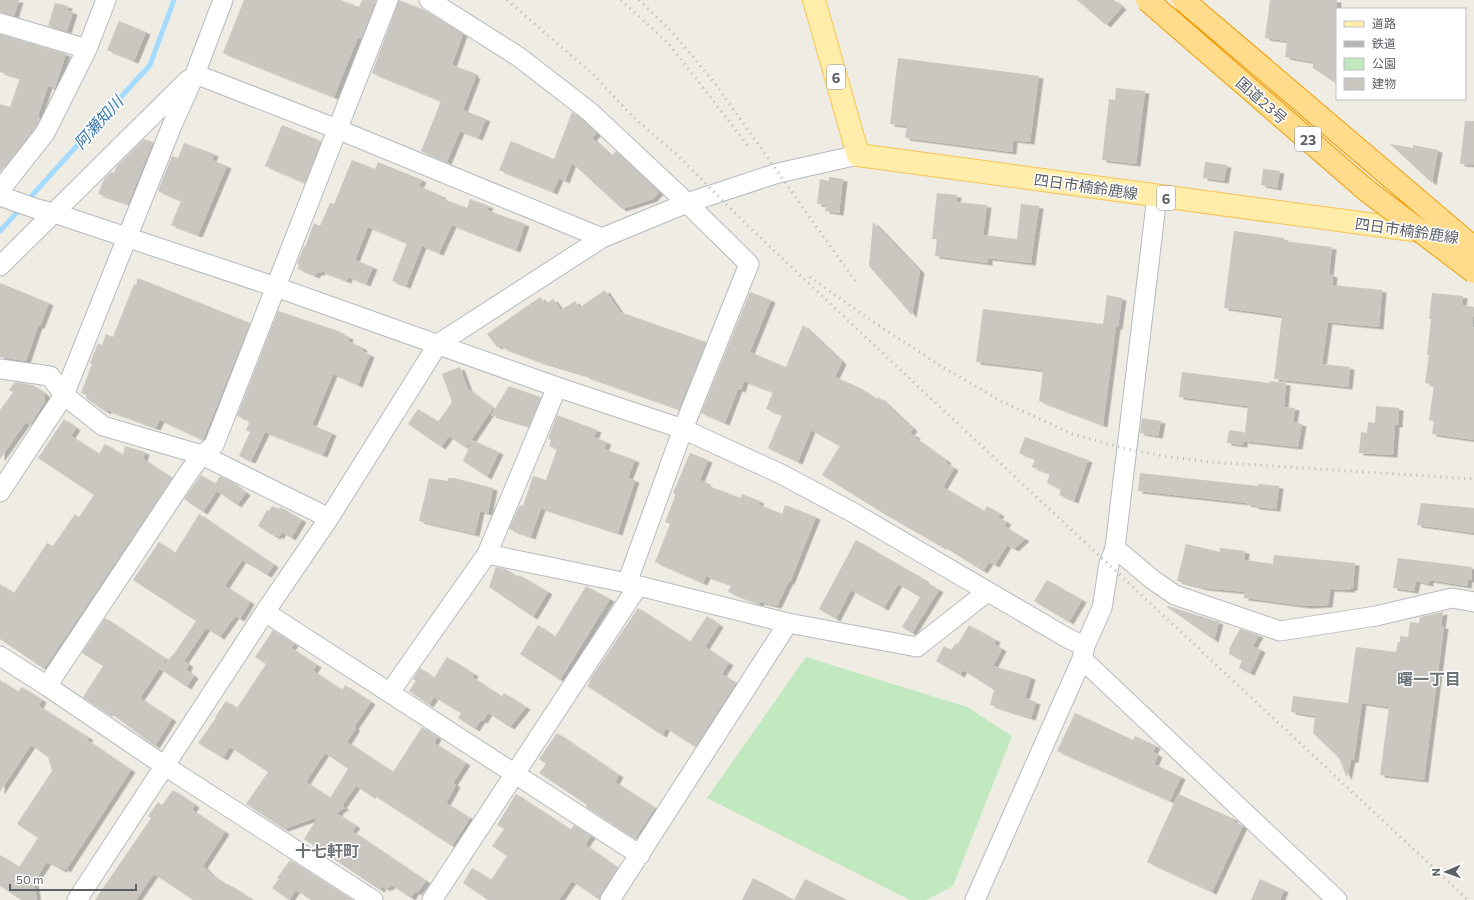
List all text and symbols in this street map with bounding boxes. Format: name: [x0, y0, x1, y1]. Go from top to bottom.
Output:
legend: [1336, 8, 1466, 100]
text: 道路: [1372, 16, 1396, 30]
text: 鉄道: [1372, 36, 1396, 50]
text: 公園: [1372, 56, 1396, 70]
road number: 6: [827, 65, 845, 89]
street label: 国道23号: [1233, 73, 1291, 127]
text: 建物: [1372, 76, 1396, 90]
water label: 阿瀬知川: [70, 90, 128, 152]
road number: 23: [1295, 127, 1321, 151]
street label: 四日市楠鈴鹿線: [1033, 170, 1139, 202]
road number: 6: [1157, 186, 1175, 210]
street label: 四日市楠鈴鹿線: [1354, 214, 1460, 246]
district label: 曙一丁目: [1397, 669, 1461, 688]
district label: 十七軒町: [295, 841, 359, 860]
north arrow: [1426, 852, 1466, 892]
scale bar: [10, 866, 136, 892]
text: N: [1429, 868, 1442, 877]
text: 50 m: [16, 872, 44, 886]

